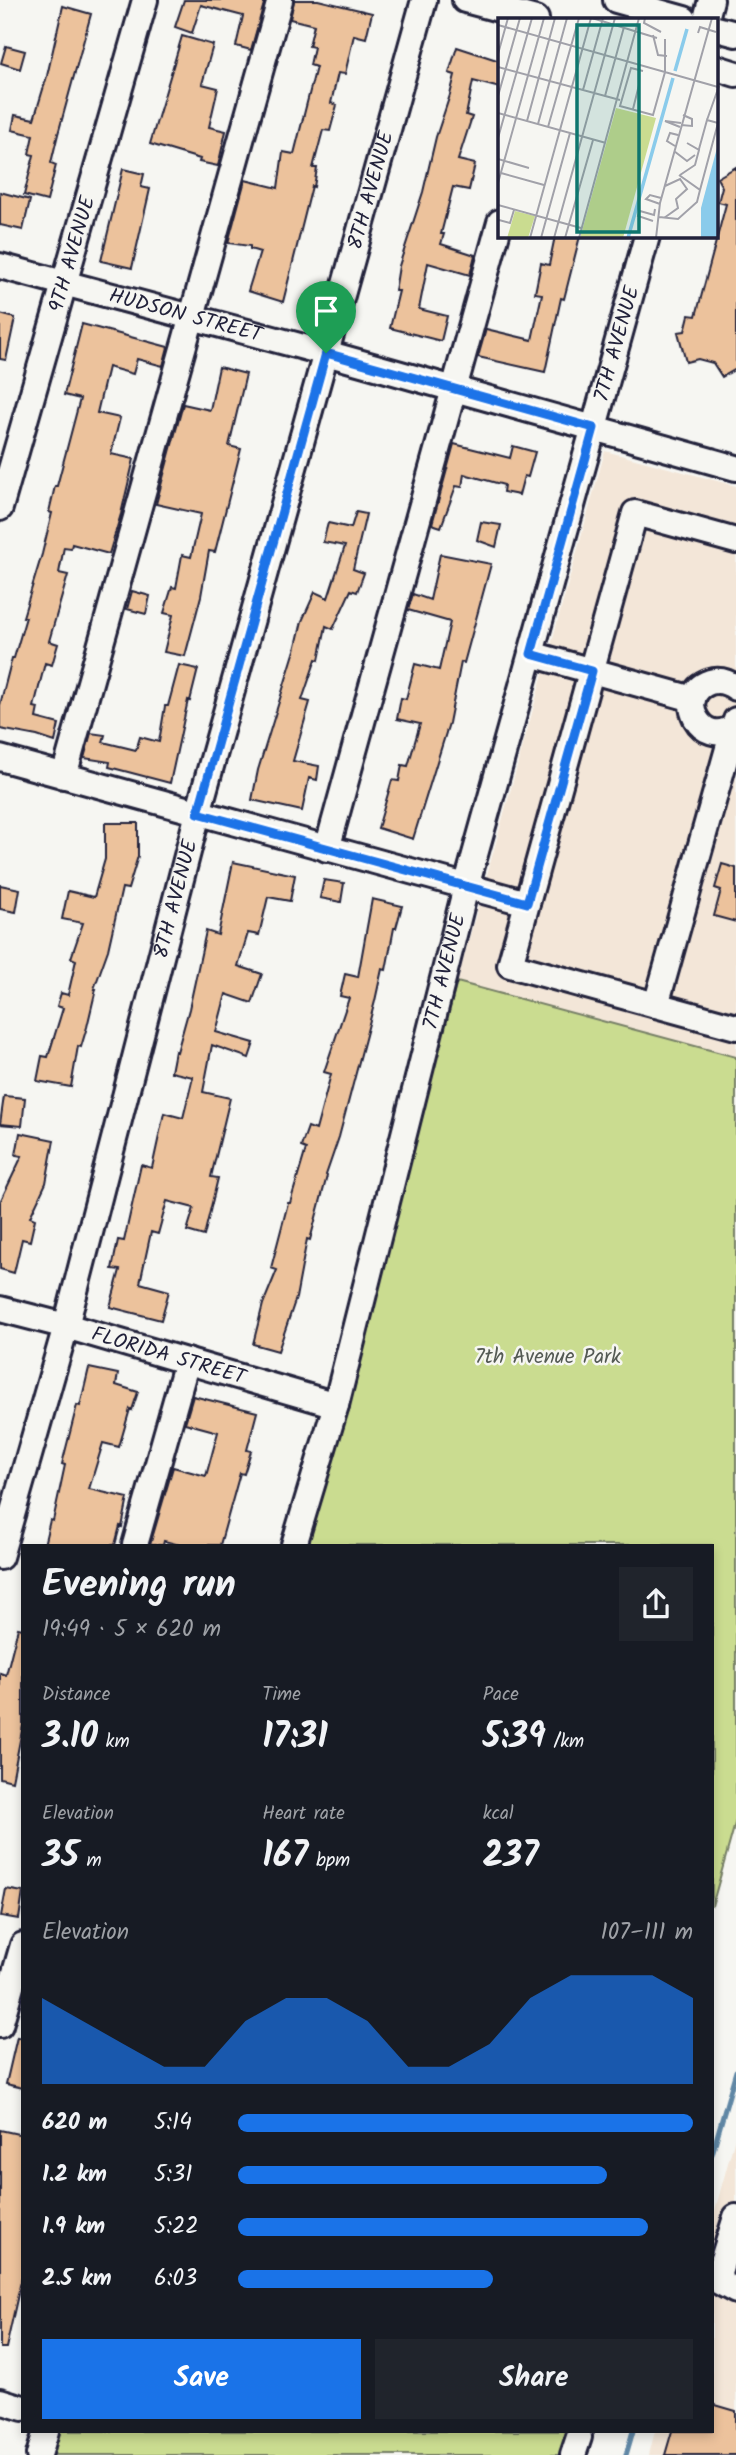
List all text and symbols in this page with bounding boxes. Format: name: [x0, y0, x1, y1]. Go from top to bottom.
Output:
inset map: [498, 18, 718, 238]
street label: 8TH AVENUE: [339, 127, 403, 254]
street label: 9TH AVENUE: [40, 192, 105, 316]
street label: HUDSON STREET: [105, 279, 267, 352]
pin: [296, 281, 356, 353]
street label: 7TH AVENUE: [585, 282, 649, 405]
icon: arrive: [307, 292, 345, 330]
street label: 8TH AVENUE: [145, 835, 207, 962]
street label: 7TH AVENUE: [414, 909, 475, 1033]
street label: FLORIDA STREET: [87, 1318, 251, 1395]
park label: 7th Avenue Park: [475, 1341, 621, 1374]
text: Evening run: [42, 1556, 236, 1616]
button: share: [619, 1567, 693, 1641]
text: 19:49 · 5 × 620 m: [42, 1612, 221, 1648]
text: Distance: [42, 1680, 110, 1710]
text: Time: [262, 1680, 301, 1710]
text: Pace: [483, 1680, 519, 1710]
text: 3.10: [42, 1710, 98, 1766]
text: 17:31: [262, 1710, 328, 1766]
text: 5:39: [483, 1710, 546, 1766]
text: km: [98, 1727, 130, 1757]
text: /km: [546, 1727, 584, 1757]
text: Elevation: [42, 1799, 114, 1829]
text: Heart rate: [262, 1799, 345, 1829]
text: kcal: [483, 1799, 514, 1829]
text: 35: [42, 1829, 79, 1885]
text: 167: [262, 1829, 308, 1885]
text: 237: [483, 1829, 539, 1885]
text: m: [79, 1846, 102, 1876]
text: bpm: [308, 1846, 350, 1876]
text: Elevation: [42, 1915, 129, 1951]
text: 107–111 m: [600, 1915, 693, 1951]
text: 620 m: [42, 2105, 107, 2141]
text: 5:14: [154, 2105, 192, 2141]
text: 1.2 km: [42, 2157, 107, 2193]
text: 5:31: [154, 2157, 192, 2193]
text: 1.9 km: [42, 2209, 105, 2245]
text: 5:22: [154, 2209, 199, 2245]
text: 2.5 km: [42, 2261, 112, 2297]
text: 6:03: [154, 2261, 197, 2297]
button: Save: [42, 2339, 361, 2419]
button: Share: [375, 2339, 693, 2419]

